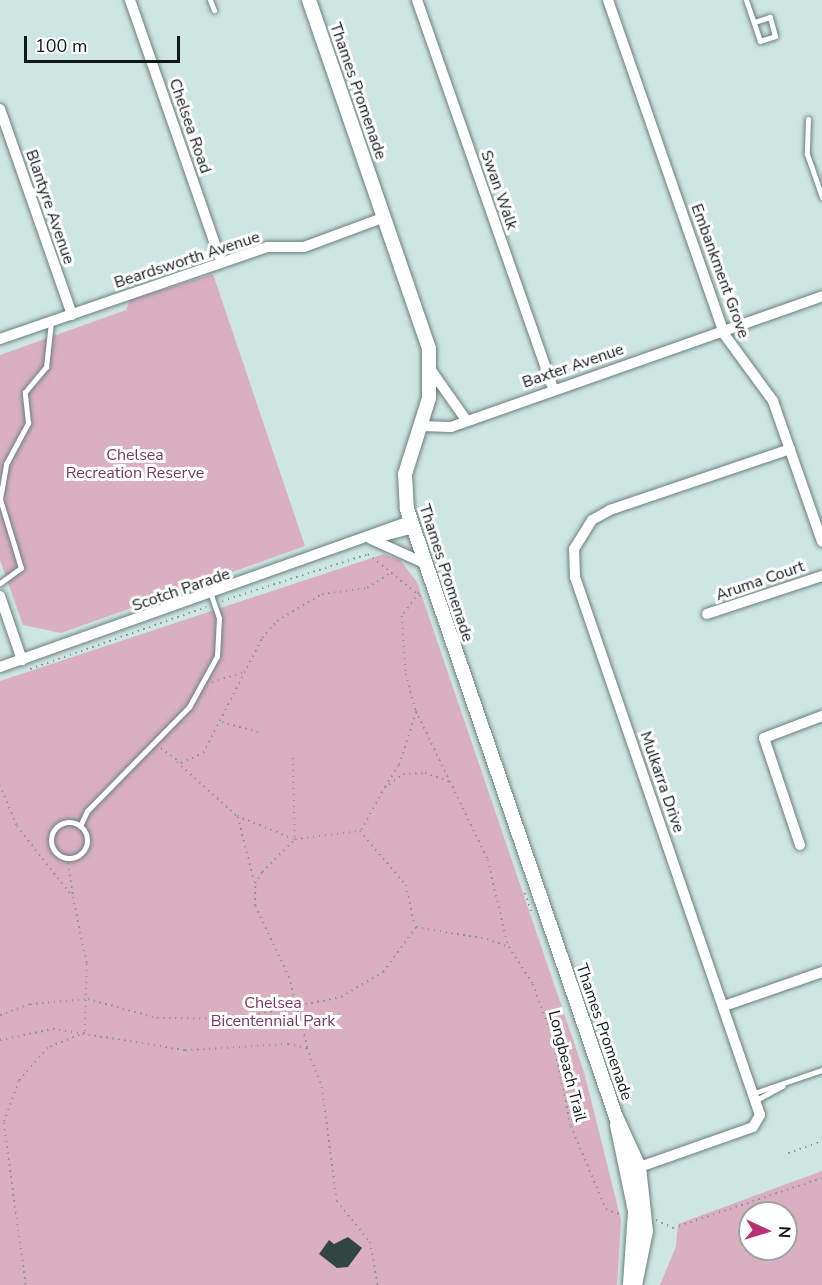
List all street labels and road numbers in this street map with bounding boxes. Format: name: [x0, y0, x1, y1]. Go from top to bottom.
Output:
street label: Thames Promenade: [326, 20, 390, 162]
street label: Chelsea Road: [165, 76, 215, 176]
street label: Blantyre Avenue: [21, 147, 79, 267]
street label: Swan Walk: [476, 148, 522, 232]
street label: Embankment Grove: [687, 201, 753, 341]
street label: Beardsworth Avenue: [112, 227, 262, 293]
street label: Baxter Avenue: [520, 340, 626, 392]
street label: Thames Promenade: [415, 502, 477, 644]
street label: Aruma Court: [713, 557, 807, 605]
street label: Scotch Parade: [130, 564, 232, 616]
street label: Mulkarra Drive: [636, 729, 688, 835]
street label: Thames Promenade: [572, 961, 636, 1103]
street label: Longbeach Trail: [544, 1008, 590, 1124]

